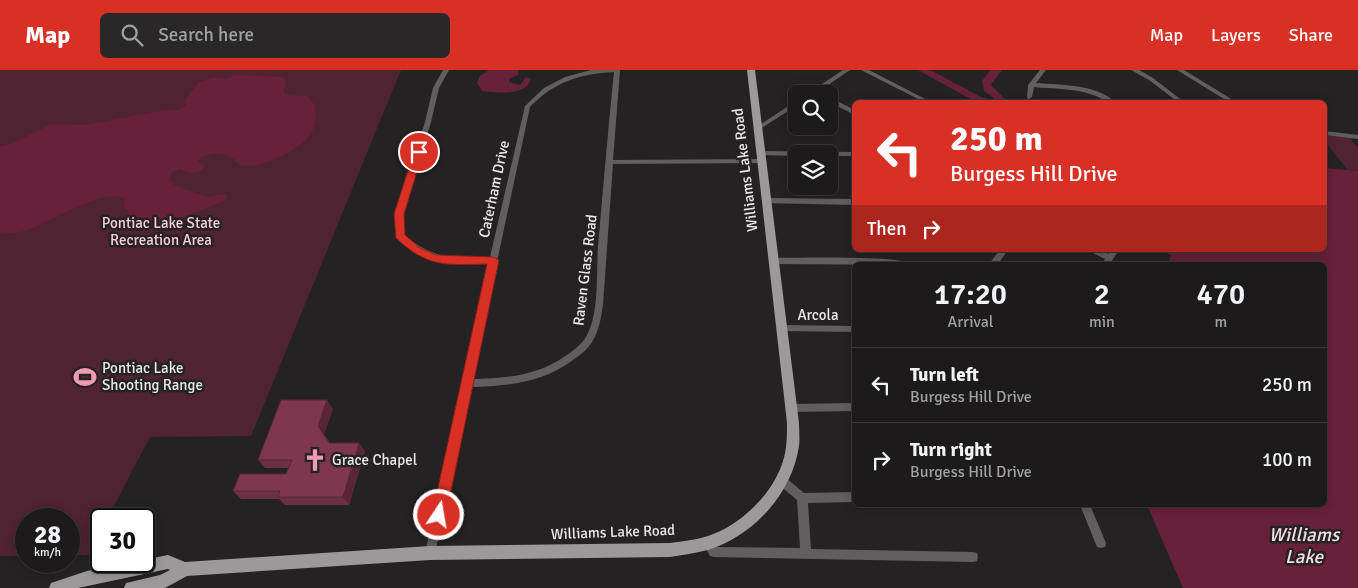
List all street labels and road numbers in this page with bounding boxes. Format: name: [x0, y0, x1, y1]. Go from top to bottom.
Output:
street label: Williams Lake Road: [728, 107, 762, 233]
street label: Caterham Drive: [475, 139, 513, 239]
street label: Raven Glass Road: [569, 213, 601, 327]
street label: Arcola: [797, 306, 839, 324]
street label: Williams Lake Road: [551, 521, 675, 543]

